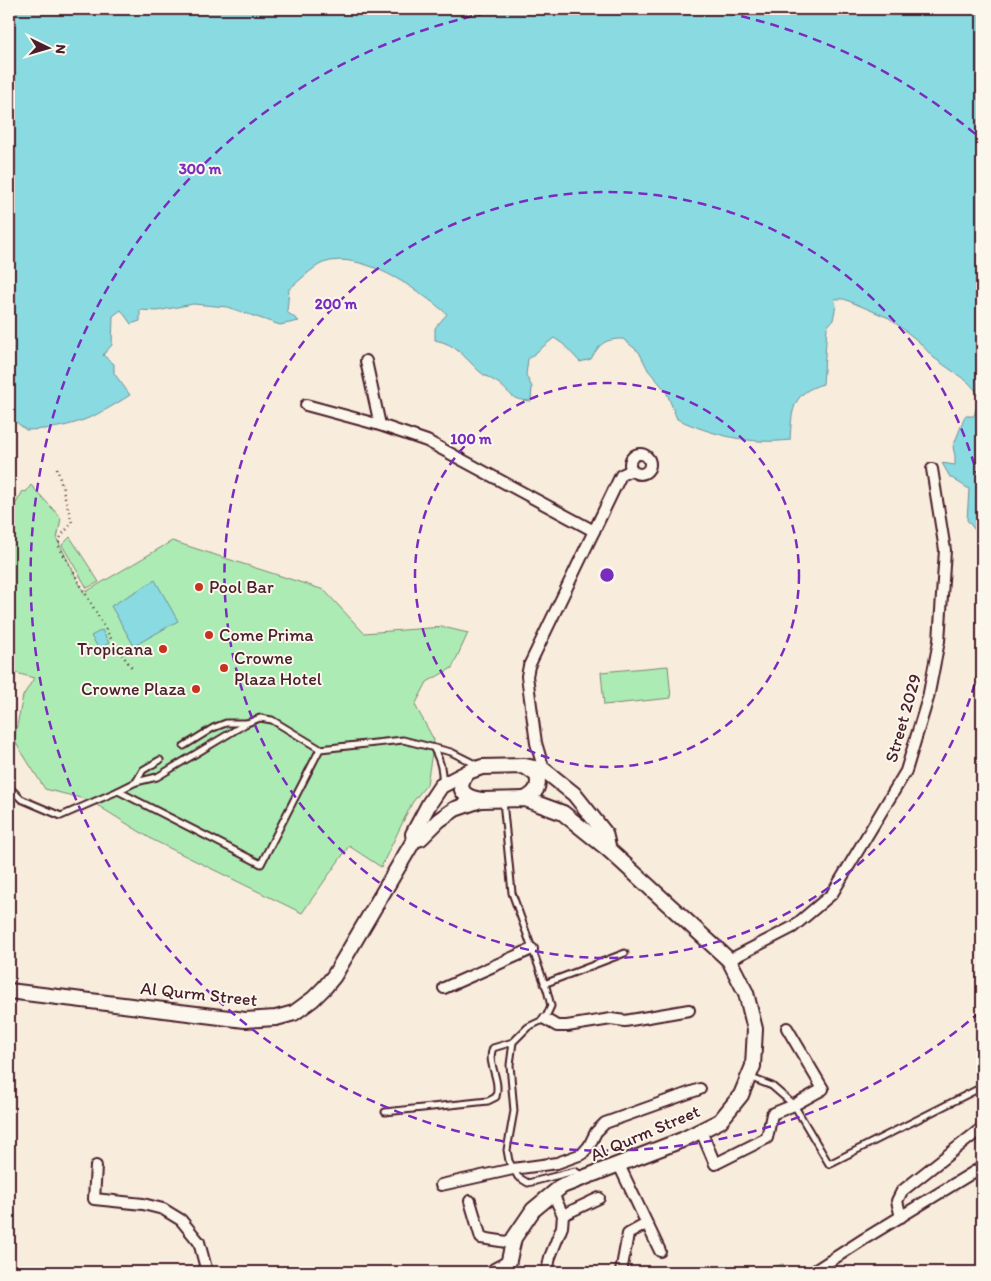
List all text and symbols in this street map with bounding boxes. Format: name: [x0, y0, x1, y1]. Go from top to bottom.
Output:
north arrow: [22, 22, 72, 72]
text: N: [52, 44, 69, 55]
text: 300 m: [179, 160, 222, 178]
text: 200 m: [315, 295, 358, 313]
text: 100 m: [450, 430, 492, 448]
centre of rings: [598, 566, 616, 584]
place label: Pool Bar: [209, 576, 274, 598]
marker: Pool Bar: [193, 581, 205, 593]
place label: Come Prima: [219, 624, 314, 646]
marker: Come Prima: [203, 629, 215, 641]
place label: Tropicana: [77, 638, 154, 660]
marker: Tropicana: [157, 643, 169, 655]
place label: Crowne Plaza Hotel: [234, 647, 322, 690]
marker: Crowne Plaza Hotel: [218, 662, 230, 674]
street label: Street 2029: [880, 671, 926, 765]
place label: Crowne Plaza: [81, 678, 187, 700]
marker: Crowne Plaza: [190, 683, 202, 695]
street label: Al Qurm Street: [140, 977, 259, 1011]
street label: Al Qurm Street: [587, 1100, 703, 1166]

